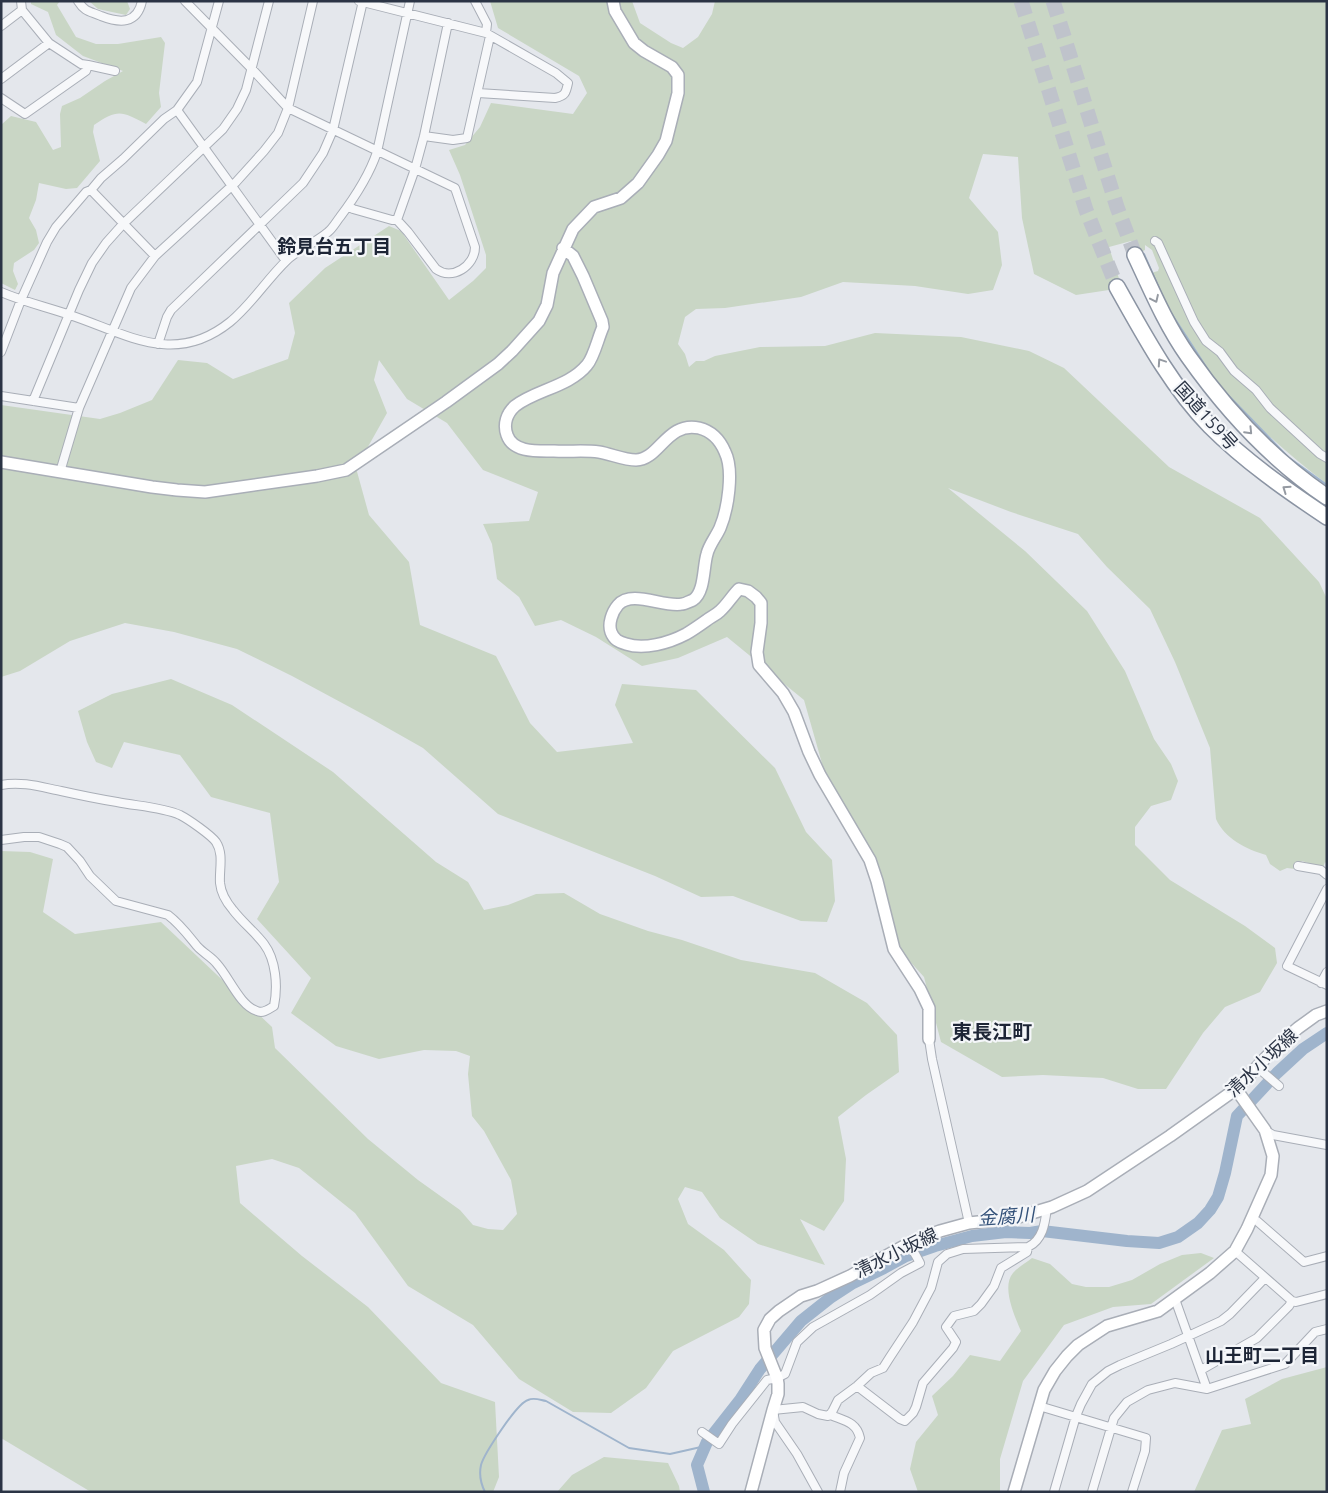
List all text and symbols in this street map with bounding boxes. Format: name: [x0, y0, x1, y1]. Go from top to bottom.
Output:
district label: 鈴見台五丁目: [277, 235, 391, 257]
one-way arrow: [1149, 294, 1160, 303]
one-way arrow: [1158, 358, 1167, 368]
street label: 国道159号: [1171, 377, 1242, 453]
one-way arrow: [1243, 425, 1252, 434]
one-way arrow: [1283, 486, 1292, 495]
district label: 東長江町: [952, 1020, 1032, 1043]
street label: 清水小坂線: [1222, 1024, 1301, 1100]
water label: 金腐川: [977, 1203, 1037, 1229]
street label: 清水小坂線: [851, 1223, 940, 1281]
district label: 山王町二丁目: [1205, 1344, 1319, 1366]

